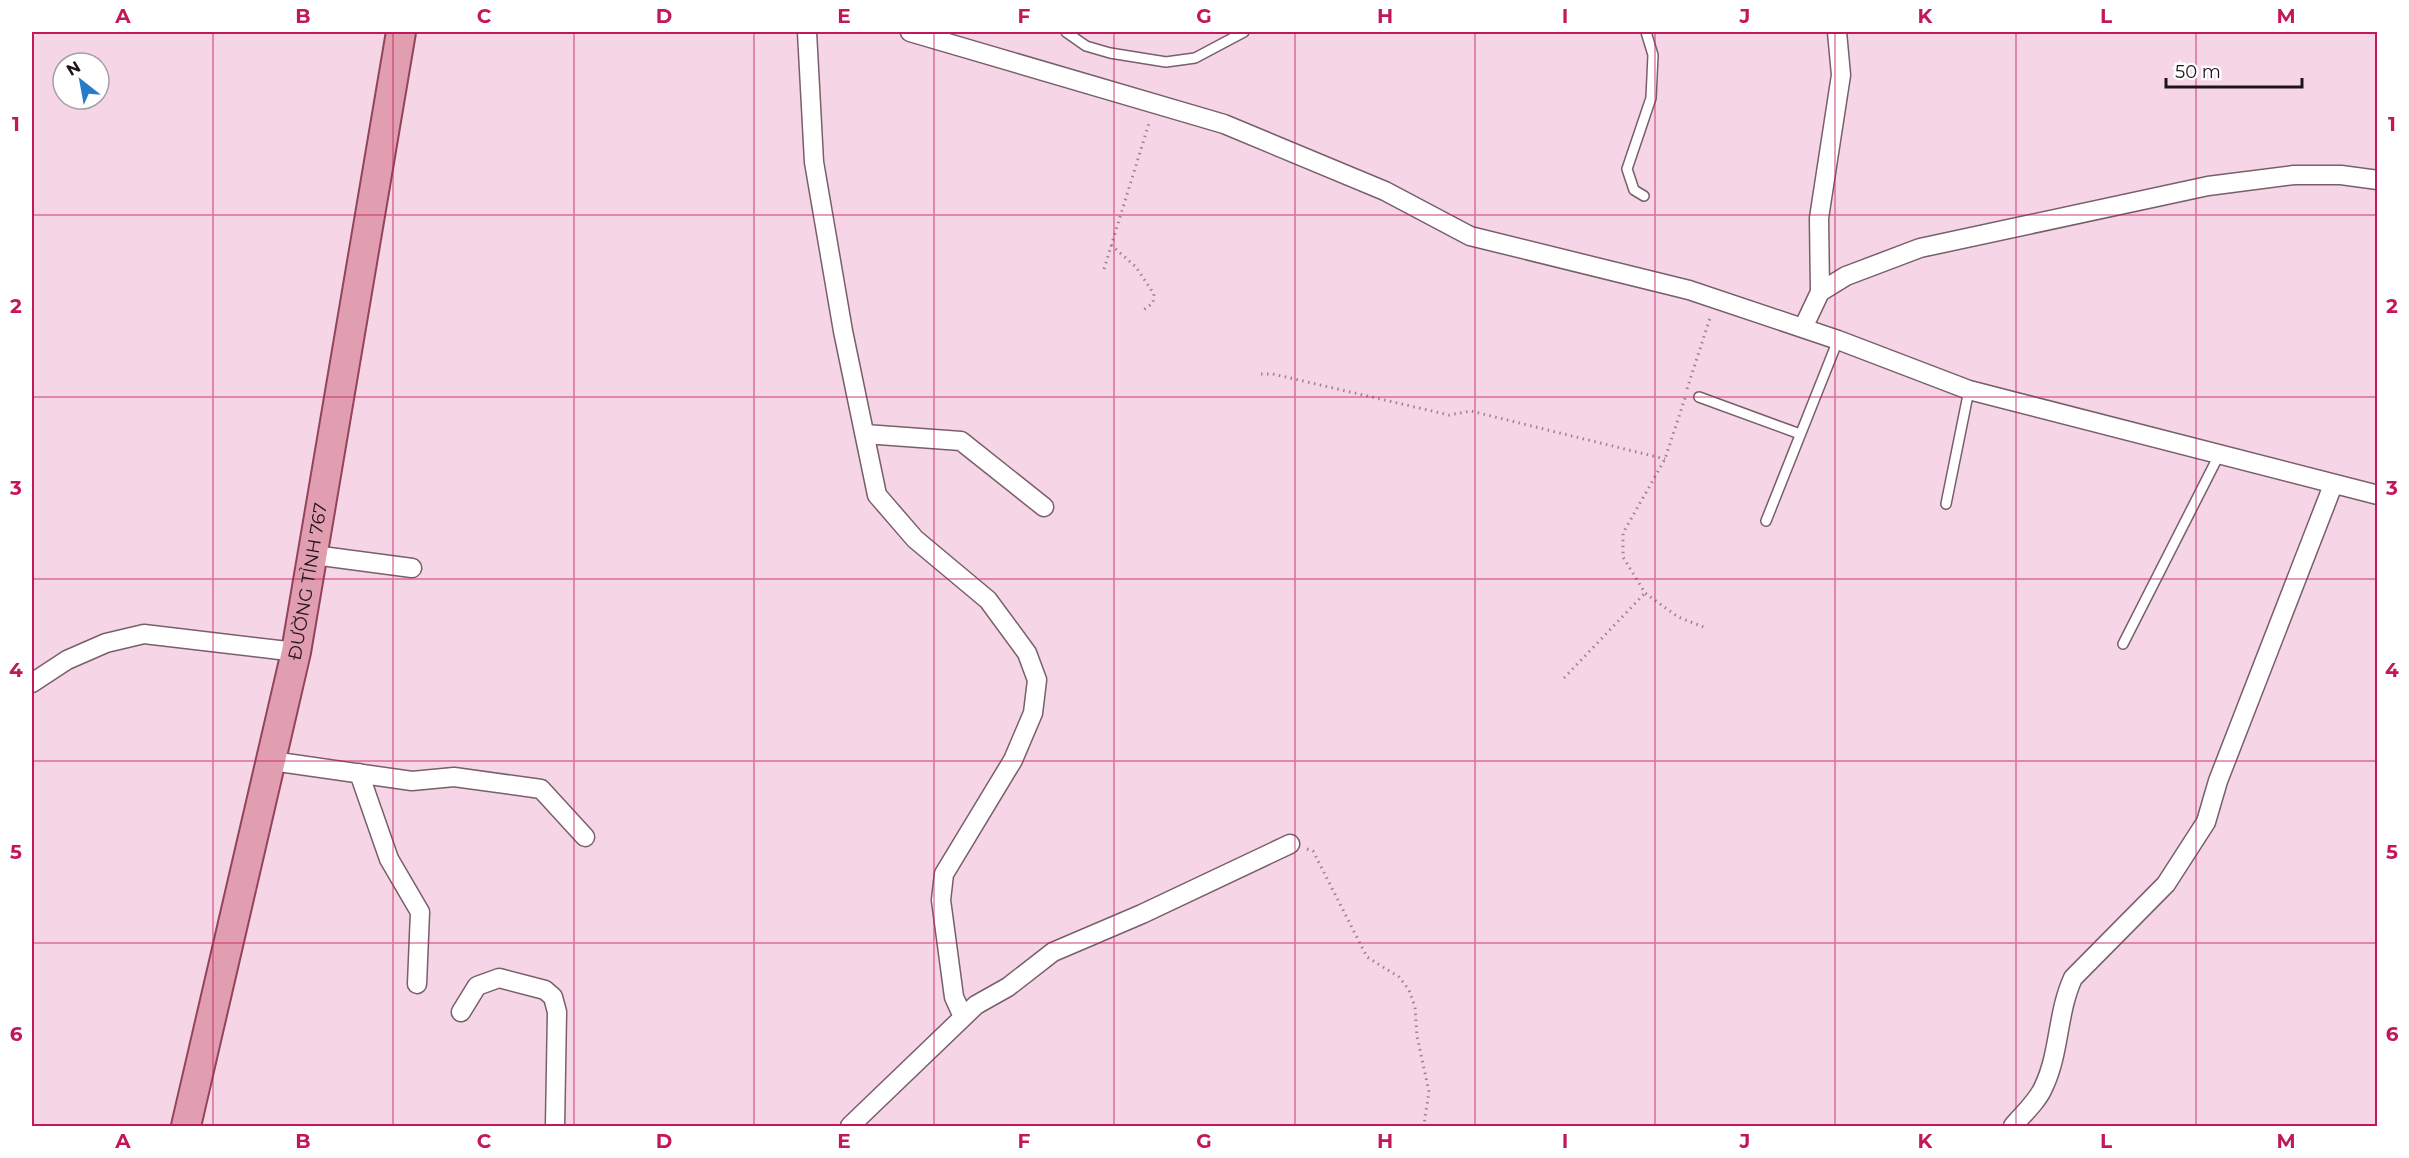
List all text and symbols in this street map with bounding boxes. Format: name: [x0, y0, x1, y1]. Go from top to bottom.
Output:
text: A: [114, 4, 131, 28]
text: B: [295, 4, 311, 28]
text: C: [477, 4, 492, 28]
text: D: [656, 4, 672, 28]
text: E: [837, 4, 851, 28]
text: F: [1018, 4, 1031, 28]
text: G: [1196, 4, 1212, 28]
text: H: [1377, 4, 1393, 28]
text: I: [1562, 4, 1568, 28]
text: J: [1739, 4, 1750, 28]
text: K: [1918, 4, 1934, 28]
text: L: [2100, 4, 2112, 28]
text: M: [2276, 4, 2296, 28]
north arrow: [51, 51, 111, 111]
scale bar: [2166, 51, 2302, 89]
text: N: [63, 57, 84, 80]
text: 50 m: [2175, 61, 2221, 83]
text: 1: [12, 112, 20, 136]
text: 1: [2388, 112, 2396, 136]
text: 2: [10, 294, 22, 318]
text: 2: [2386, 294, 2398, 318]
text: 3: [9, 476, 22, 500]
text: 3: [2385, 476, 2398, 500]
street label: ĐƯỜNG TỈNH 767: [283, 501, 332, 662]
text: 4: [9, 658, 23, 682]
text: 4: [2385, 658, 2399, 682]
text: 5: [10, 840, 22, 864]
text: 5: [2386, 840, 2398, 864]
text: 6: [10, 1022, 23, 1046]
text: 6: [2386, 1022, 2399, 1046]
text: A: [114, 1129, 131, 1153]
text: B: [295, 1129, 311, 1153]
text: C: [477, 1129, 492, 1153]
text: D: [656, 1129, 672, 1153]
text: E: [837, 1129, 851, 1153]
text: F: [1018, 1129, 1031, 1153]
text: G: [1196, 1129, 1212, 1153]
text: H: [1377, 1129, 1393, 1153]
text: I: [1562, 1129, 1568, 1153]
text: J: [1739, 1129, 1750, 1153]
text: K: [1918, 1129, 1934, 1153]
text: L: [2100, 1129, 2112, 1153]
text: M: [2276, 1129, 2296, 1153]

